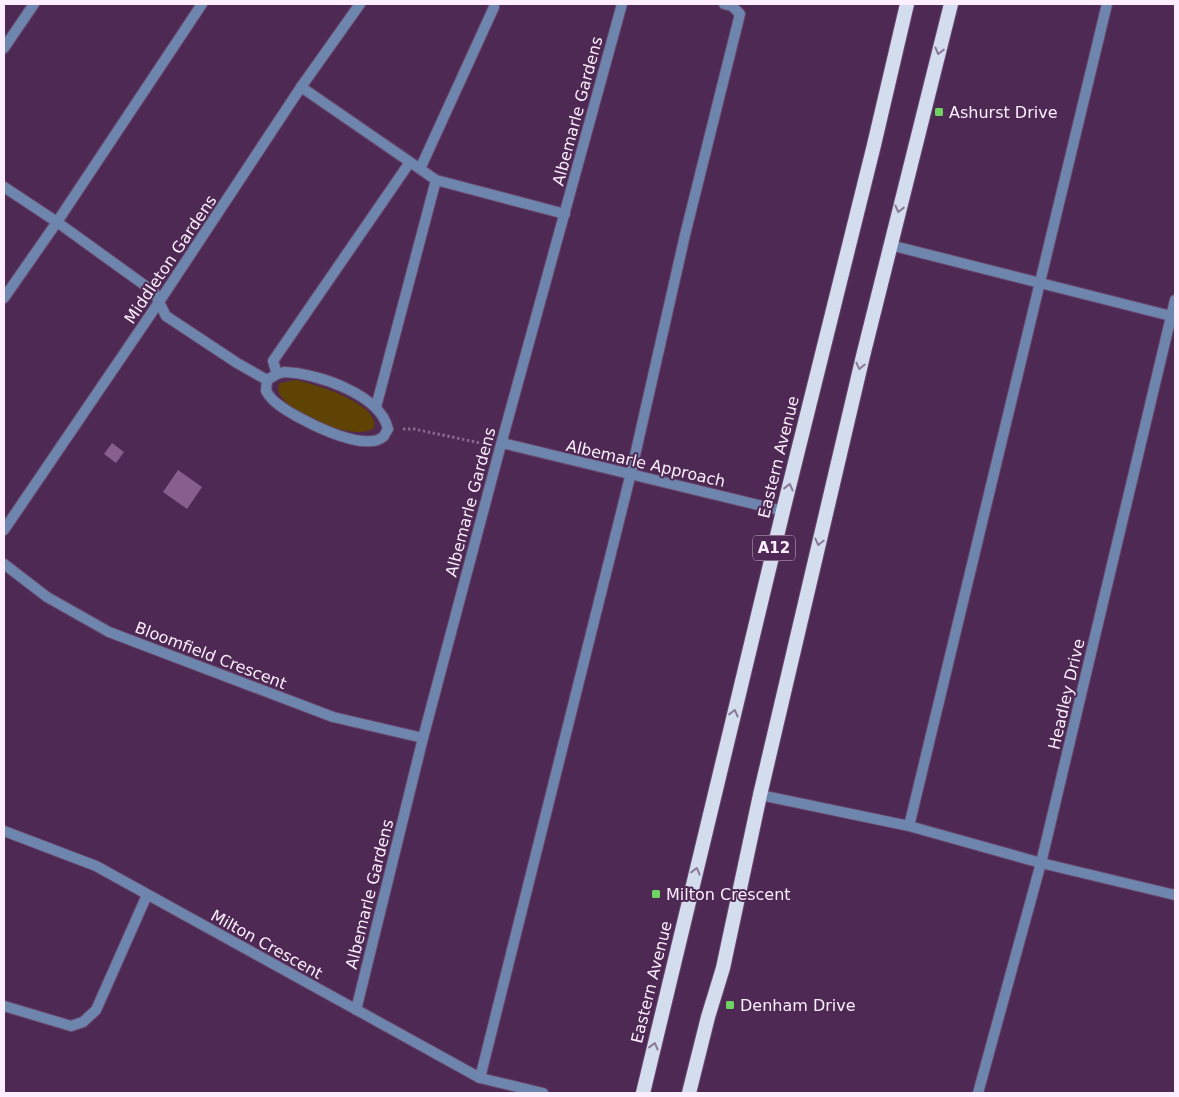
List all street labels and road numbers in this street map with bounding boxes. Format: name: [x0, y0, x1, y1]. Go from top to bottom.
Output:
street label: Albemarle Gardens: [548, 34, 607, 188]
street label: Middleton Gardens: [120, 191, 221, 327]
street label: Eastern Avenue: [754, 394, 803, 520]
street label: Albemarle Gardens: [441, 425, 500, 579]
street label: Albemarle Approach: [564, 436, 727, 491]
road number: A12: [753, 536, 795, 560]
street label: Bloomfield Crescent: [132, 618, 289, 693]
street label: Headley Drive: [1044, 637, 1088, 751]
street label: Albemarle Gardens: [342, 817, 397, 971]
street label: Milton Crescent: [208, 906, 326, 983]
street label: Eastern Avenue: [627, 919, 676, 1045]

